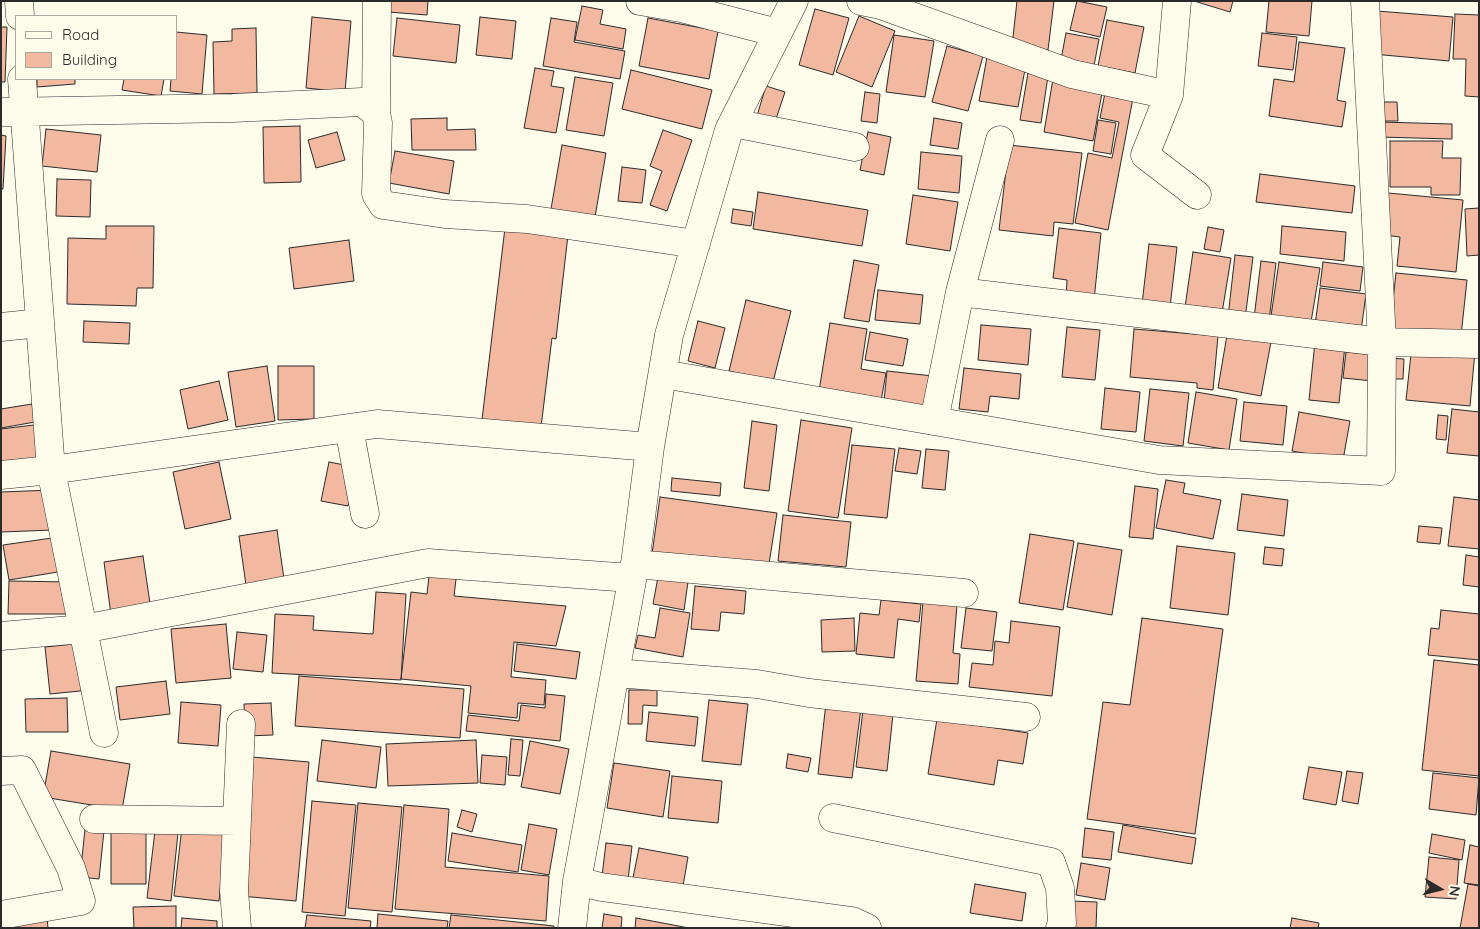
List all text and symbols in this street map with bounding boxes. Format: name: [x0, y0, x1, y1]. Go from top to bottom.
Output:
legend: [15, 15, 178, 80]
text: Road: [62, 25, 99, 44]
text: Building: [62, 50, 117, 69]
north arrow: [1415, 864, 1465, 914]
text: N: [1445, 885, 1464, 897]

